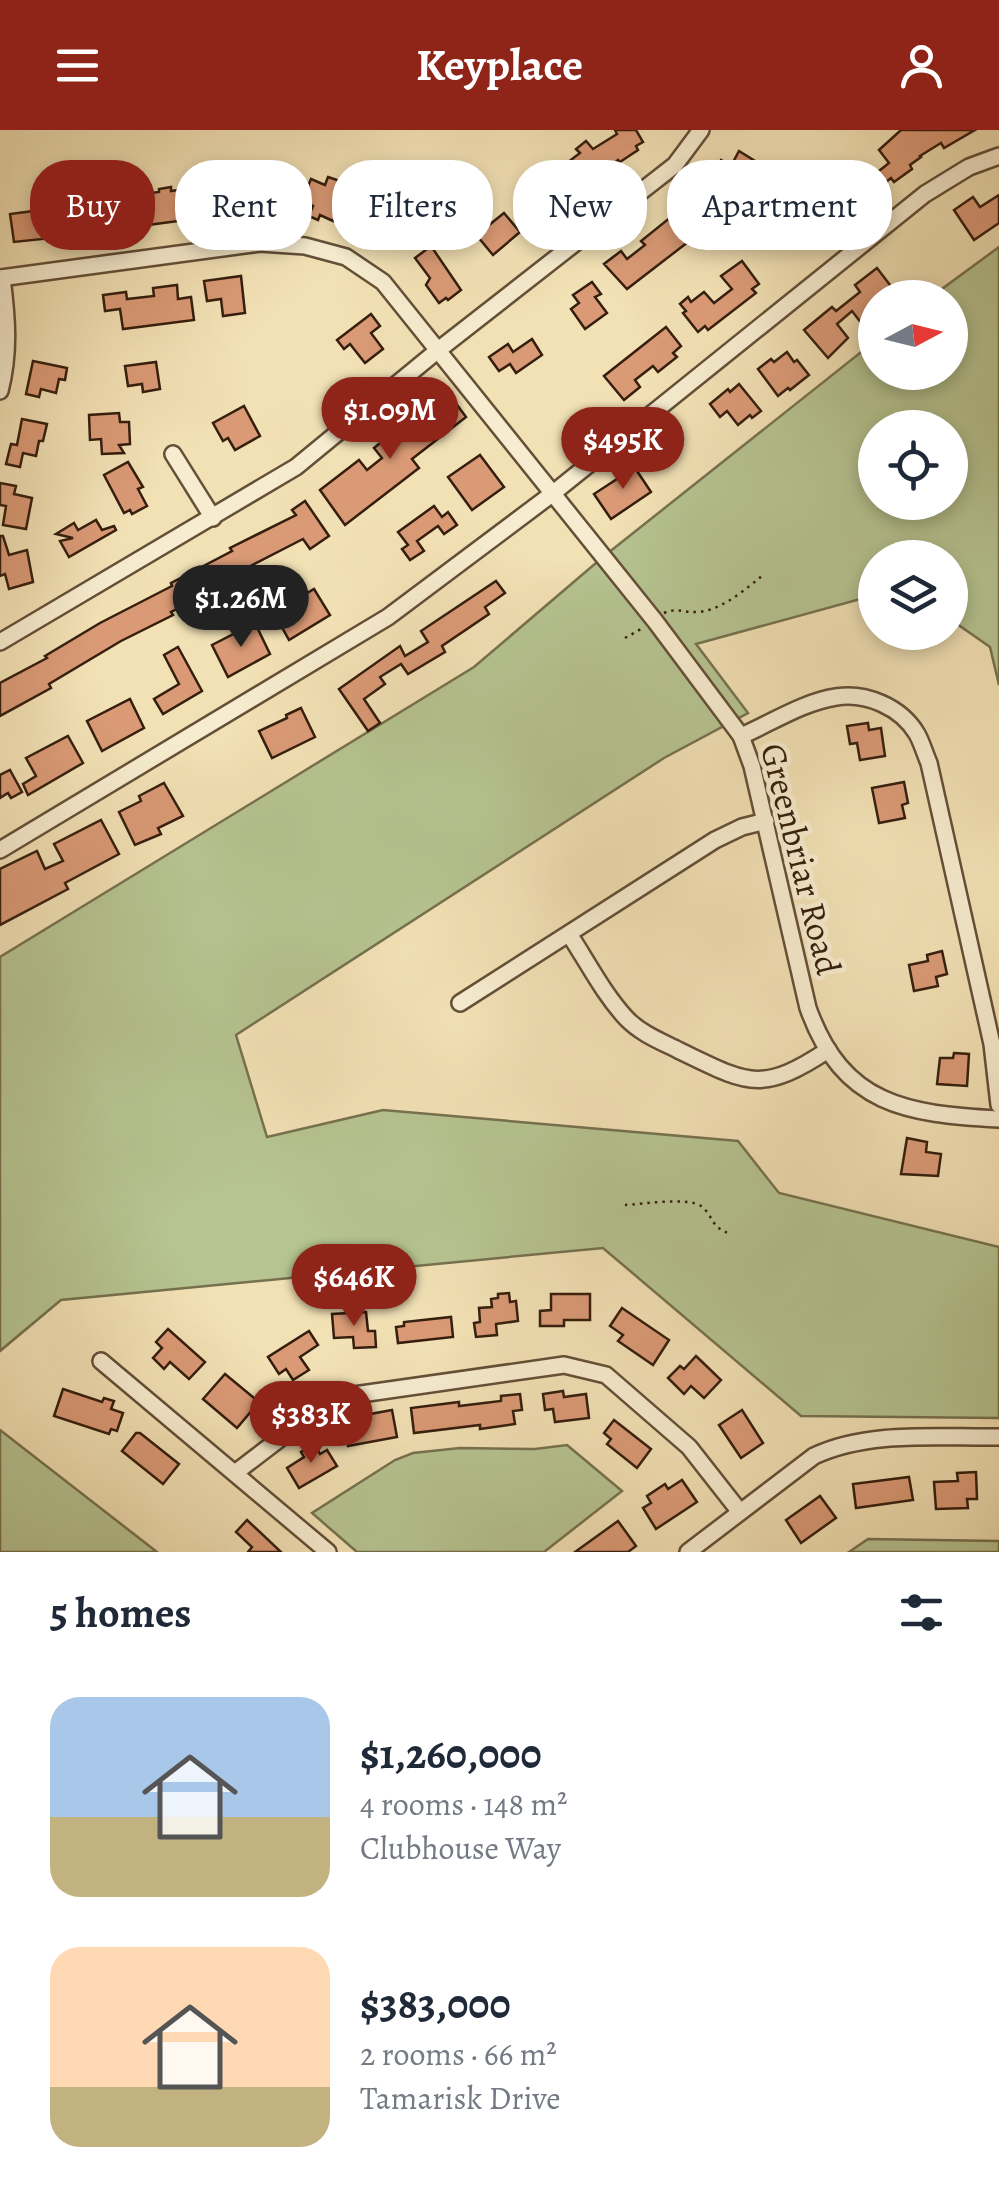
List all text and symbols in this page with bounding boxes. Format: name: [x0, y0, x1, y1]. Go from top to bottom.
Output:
text: Keyplace: [416, 34, 583, 96]
icon: menu: [50, 38, 105, 93]
icon: person: [894, 38, 949, 93]
chip: Buy: [30, 160, 155, 250]
chip: Rent: [175, 160, 312, 250]
chip: Filters: [332, 160, 493, 250]
chip: New: [513, 160, 647, 250]
chip: Apartment: [667, 160, 892, 250]
north arrow: [858, 280, 968, 390]
map controls: [858, 280, 968, 650]
pin: $1.09M: [309, 377, 471, 462]
text: $1.09M: [344, 387, 437, 431]
pin: $495K: [553, 407, 693, 492]
button: locate: [858, 410, 968, 520]
text: $495K: [583, 417, 663, 461]
button: layers: [858, 540, 968, 650]
pin: $1.26M: [160, 565, 322, 650]
text: $1.26M: [195, 575, 287, 619]
street label: Greenbriar Road: [749, 738, 853, 980]
pin: $646K: [284, 1244, 424, 1329]
text: $646K: [314, 1254, 394, 1298]
pin: $383K: [241, 1381, 381, 1466]
text: $383K: [272, 1391, 350, 1435]
text: 5 homes: [50, 1584, 191, 1641]
icon: filters: [894, 1585, 949, 1640]
text: $1,260,000: [360, 1725, 542, 1782]
icon: home: [130, 1737, 250, 1857]
text: 4 rooms · 148 m²: [360, 1782, 568, 1826]
text: Clubhouse Way: [360, 1826, 561, 1870]
text: $383,000: [360, 1975, 511, 2032]
icon: home: [130, 1987, 250, 2107]
text: 2 rooms · 66 m²: [360, 2032, 557, 2076]
text: Tamarisk Drive: [360, 2076, 561, 2120]

